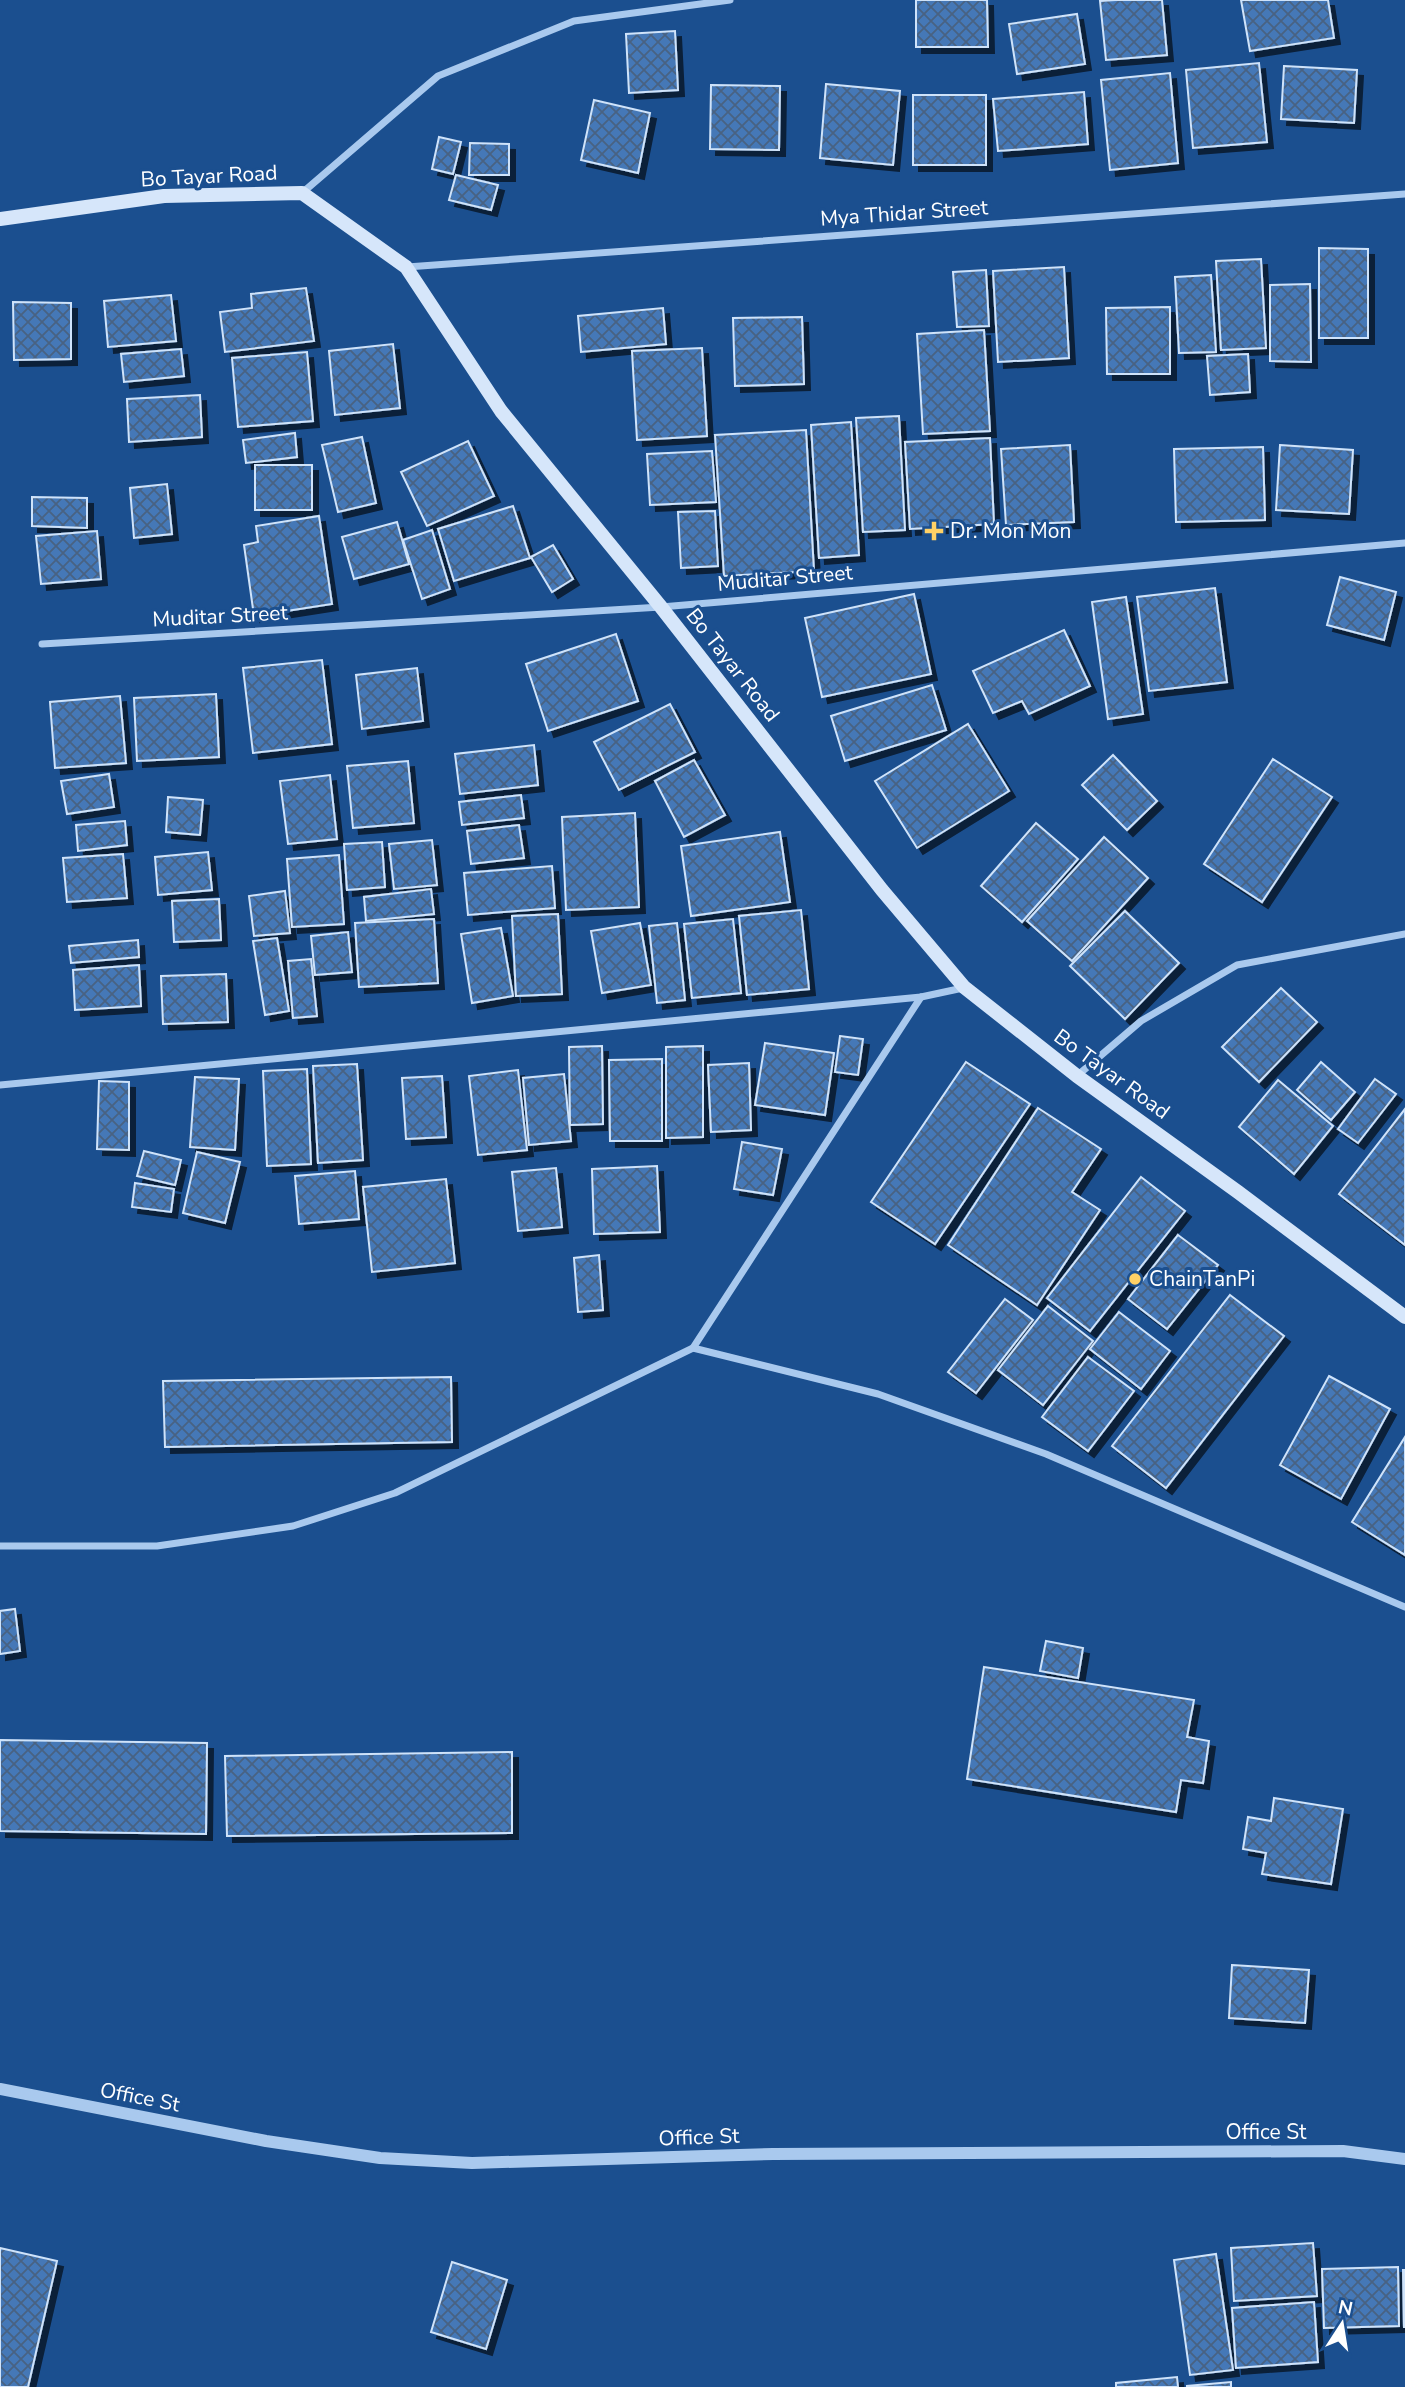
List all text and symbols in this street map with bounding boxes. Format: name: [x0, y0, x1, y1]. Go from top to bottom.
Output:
street label: Bo Tayar Road: [140, 158, 278, 194]
street label: Mya Thidar Street: [819, 193, 989, 233]
place label: Dr. Mon Mon: [950, 517, 1071, 545]
marker: Dr. Mon Mon: [924, 521, 944, 541]
street label: Muditar Street: [716, 558, 854, 598]
street label: Muditar Street: [152, 598, 289, 634]
street label: Bo Tayar Road: [680, 602, 786, 728]
street label: Bo Tayar Road: [1048, 1022, 1176, 1126]
place label: ChainTanPi: [1149, 1265, 1255, 1293]
marker: ChainTanPi: [1127, 1271, 1143, 1287]
street label: Office St: [98, 2076, 183, 2119]
street label: Office St: [1226, 2118, 1307, 2146]
street label: Office St: [658, 2122, 741, 2152]
north arrow: [1307, 2289, 1377, 2359]
text: N: [1336, 2294, 1355, 2323]

